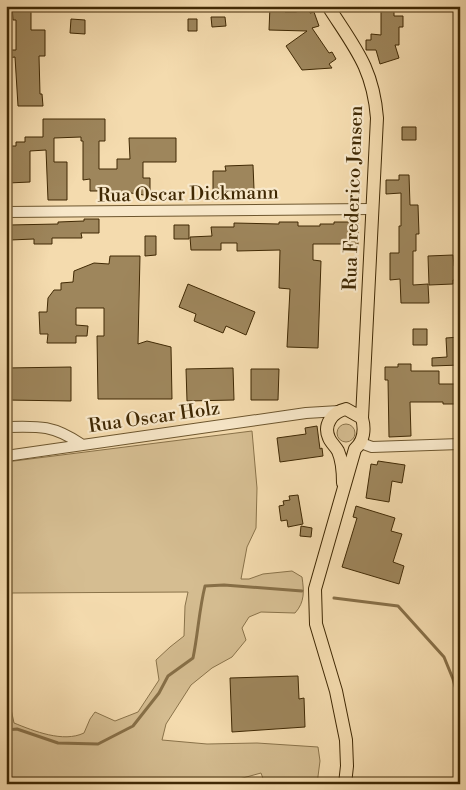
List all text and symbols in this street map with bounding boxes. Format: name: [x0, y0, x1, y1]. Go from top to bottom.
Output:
street label: Rua Frederico Jensen: [338, 105, 368, 291]
street label: Rua Oscar Dickmann: [97, 180, 279, 208]
street label: Rua Oscar Holz: [87, 396, 221, 438]

